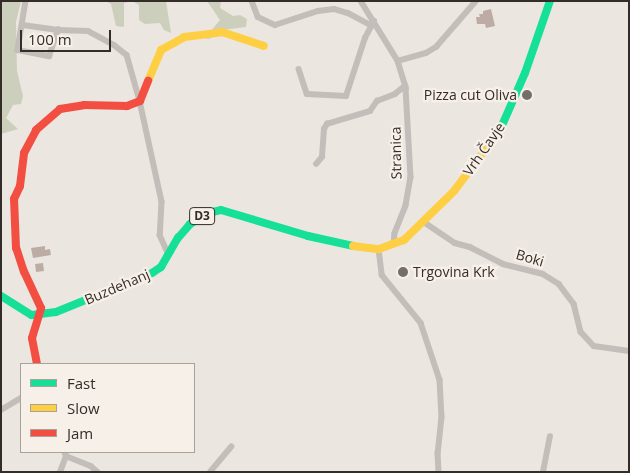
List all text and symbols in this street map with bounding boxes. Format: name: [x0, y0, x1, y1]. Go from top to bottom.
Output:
scale bar: [22, 20, 114, 52]
text: 100 m: [28, 29, 72, 49]
place label: Pizza cut Oliva: [424, 87, 517, 103]
marker: Pizza cut Oliva: [521, 89, 533, 101]
street label: Vrh Čavje: [460, 119, 508, 179]
street label: Stranica: [387, 126, 405, 180]
road number: D3: [188, 207, 216, 226]
street label: Boki: [514, 246, 546, 270]
place label: Trgovina Krk: [413, 264, 495, 280]
street label: Buzdehanj: [82, 266, 152, 308]
marker: Trgovina Krk: [397, 266, 409, 278]
legend: [20, 363, 195, 453]
text: Fast: [67, 373, 96, 393]
text: Slow: [67, 398, 100, 418]
text: Jam: [67, 423, 93, 443]

